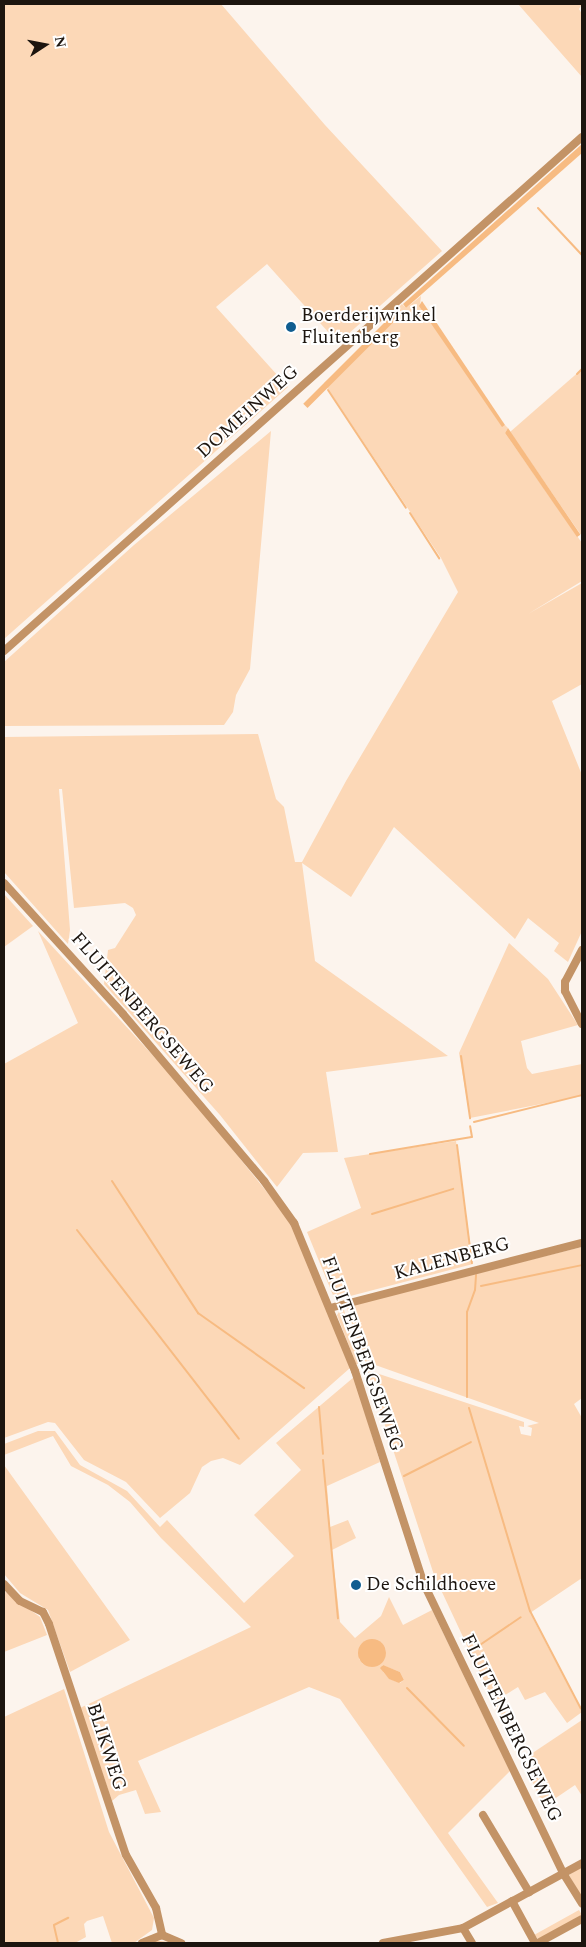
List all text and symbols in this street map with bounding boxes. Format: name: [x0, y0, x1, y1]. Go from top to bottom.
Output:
north arrow: [20, 20, 70, 70]
text: N: [49, 34, 72, 50]
place label: Boerderijwinkel Fluitenberg: [301, 305, 436, 349]
marker: Boerderijwinkel Fluitenberg: [285, 321, 297, 333]
street label: DOMEINWEG: [193, 360, 303, 464]
street label: FLUITENBERGSEWEG: [66, 928, 218, 1098]
street label: KALENBERG: [392, 1233, 512, 1285]
street label: FLUITENBERGSEWEG: [316, 1253, 408, 1455]
place label: De Schildhoeve: [366, 1574, 496, 1596]
marker: De Schildhoeve: [350, 1579, 362, 1591]
street label: FLUITENBERGSEWEG: [456, 1630, 566, 1826]
street label: BLIKWEG: [81, 1700, 131, 1794]

